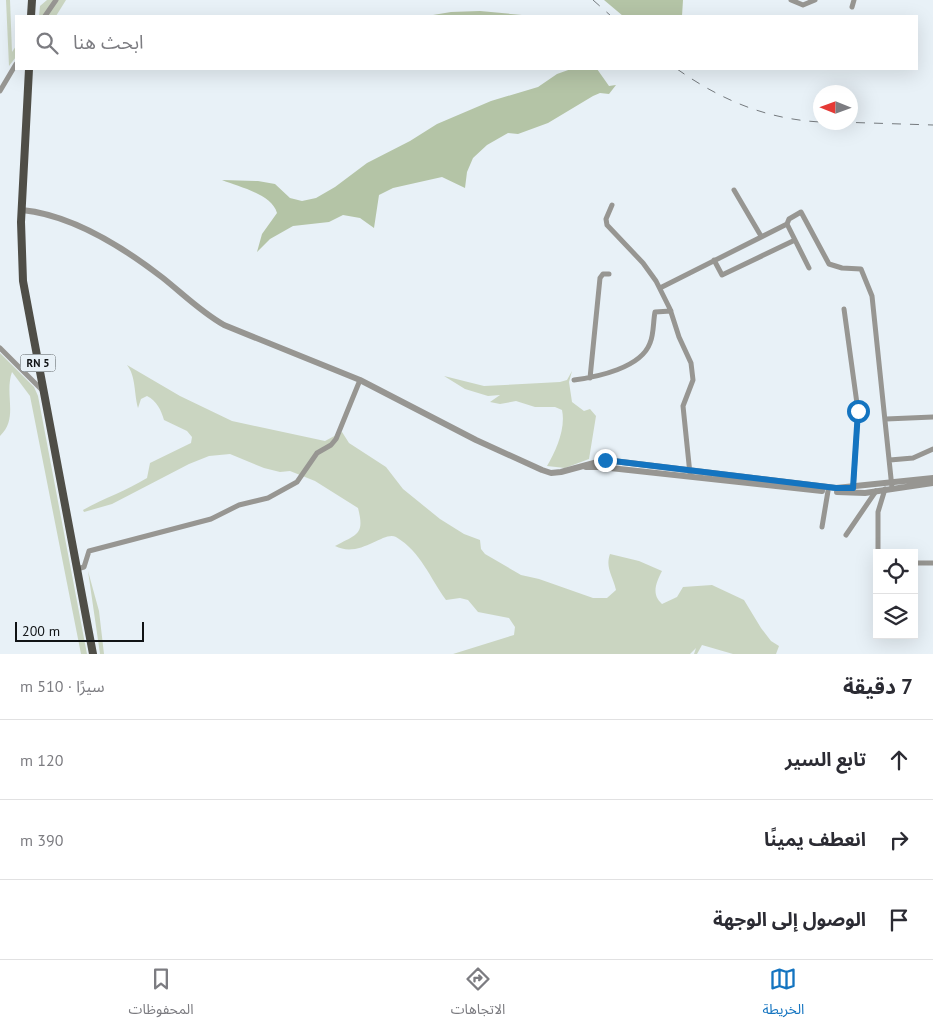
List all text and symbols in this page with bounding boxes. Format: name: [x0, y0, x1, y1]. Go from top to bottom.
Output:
search box: [15, 15, 918, 70]
icon: search: [33, 29, 61, 57]
text: ابحث هنا: [73, 30, 144, 54]
north arrow: [813, 85, 858, 130]
road number: RN 5: [20, 354, 56, 372]
route start: [847, 400, 870, 423]
route end: [594, 449, 617, 472]
map controls: [873, 549, 918, 639]
button: locate: [873, 549, 918, 594]
button: layers: [873, 594, 918, 639]
scale bar: [15, 619, 144, 642]
text: 200 m: [22, 622, 60, 640]
text: 7 دقيقة: [843, 673, 913, 700]
text: سيرًا · 510 m: [20, 676, 105, 696]
icon: ahead: [885, 746, 913, 774]
text: تابع السير: [785, 747, 866, 771]
text: 120 m: [20, 750, 63, 770]
icon: right: [885, 826, 913, 854]
text: انعطف يمينًا: [764, 827, 866, 851]
text: 390 m: [20, 830, 63, 850]
icon: arrive: [885, 906, 913, 934]
text: الوصول إلى الوجهة: [713, 907, 866, 931]
tab: المحفوظات: [129, 965, 194, 1024]
tab: الاتجاهات: [451, 965, 505, 1024]
tab: الخريطة: [762, 965, 804, 1024]

